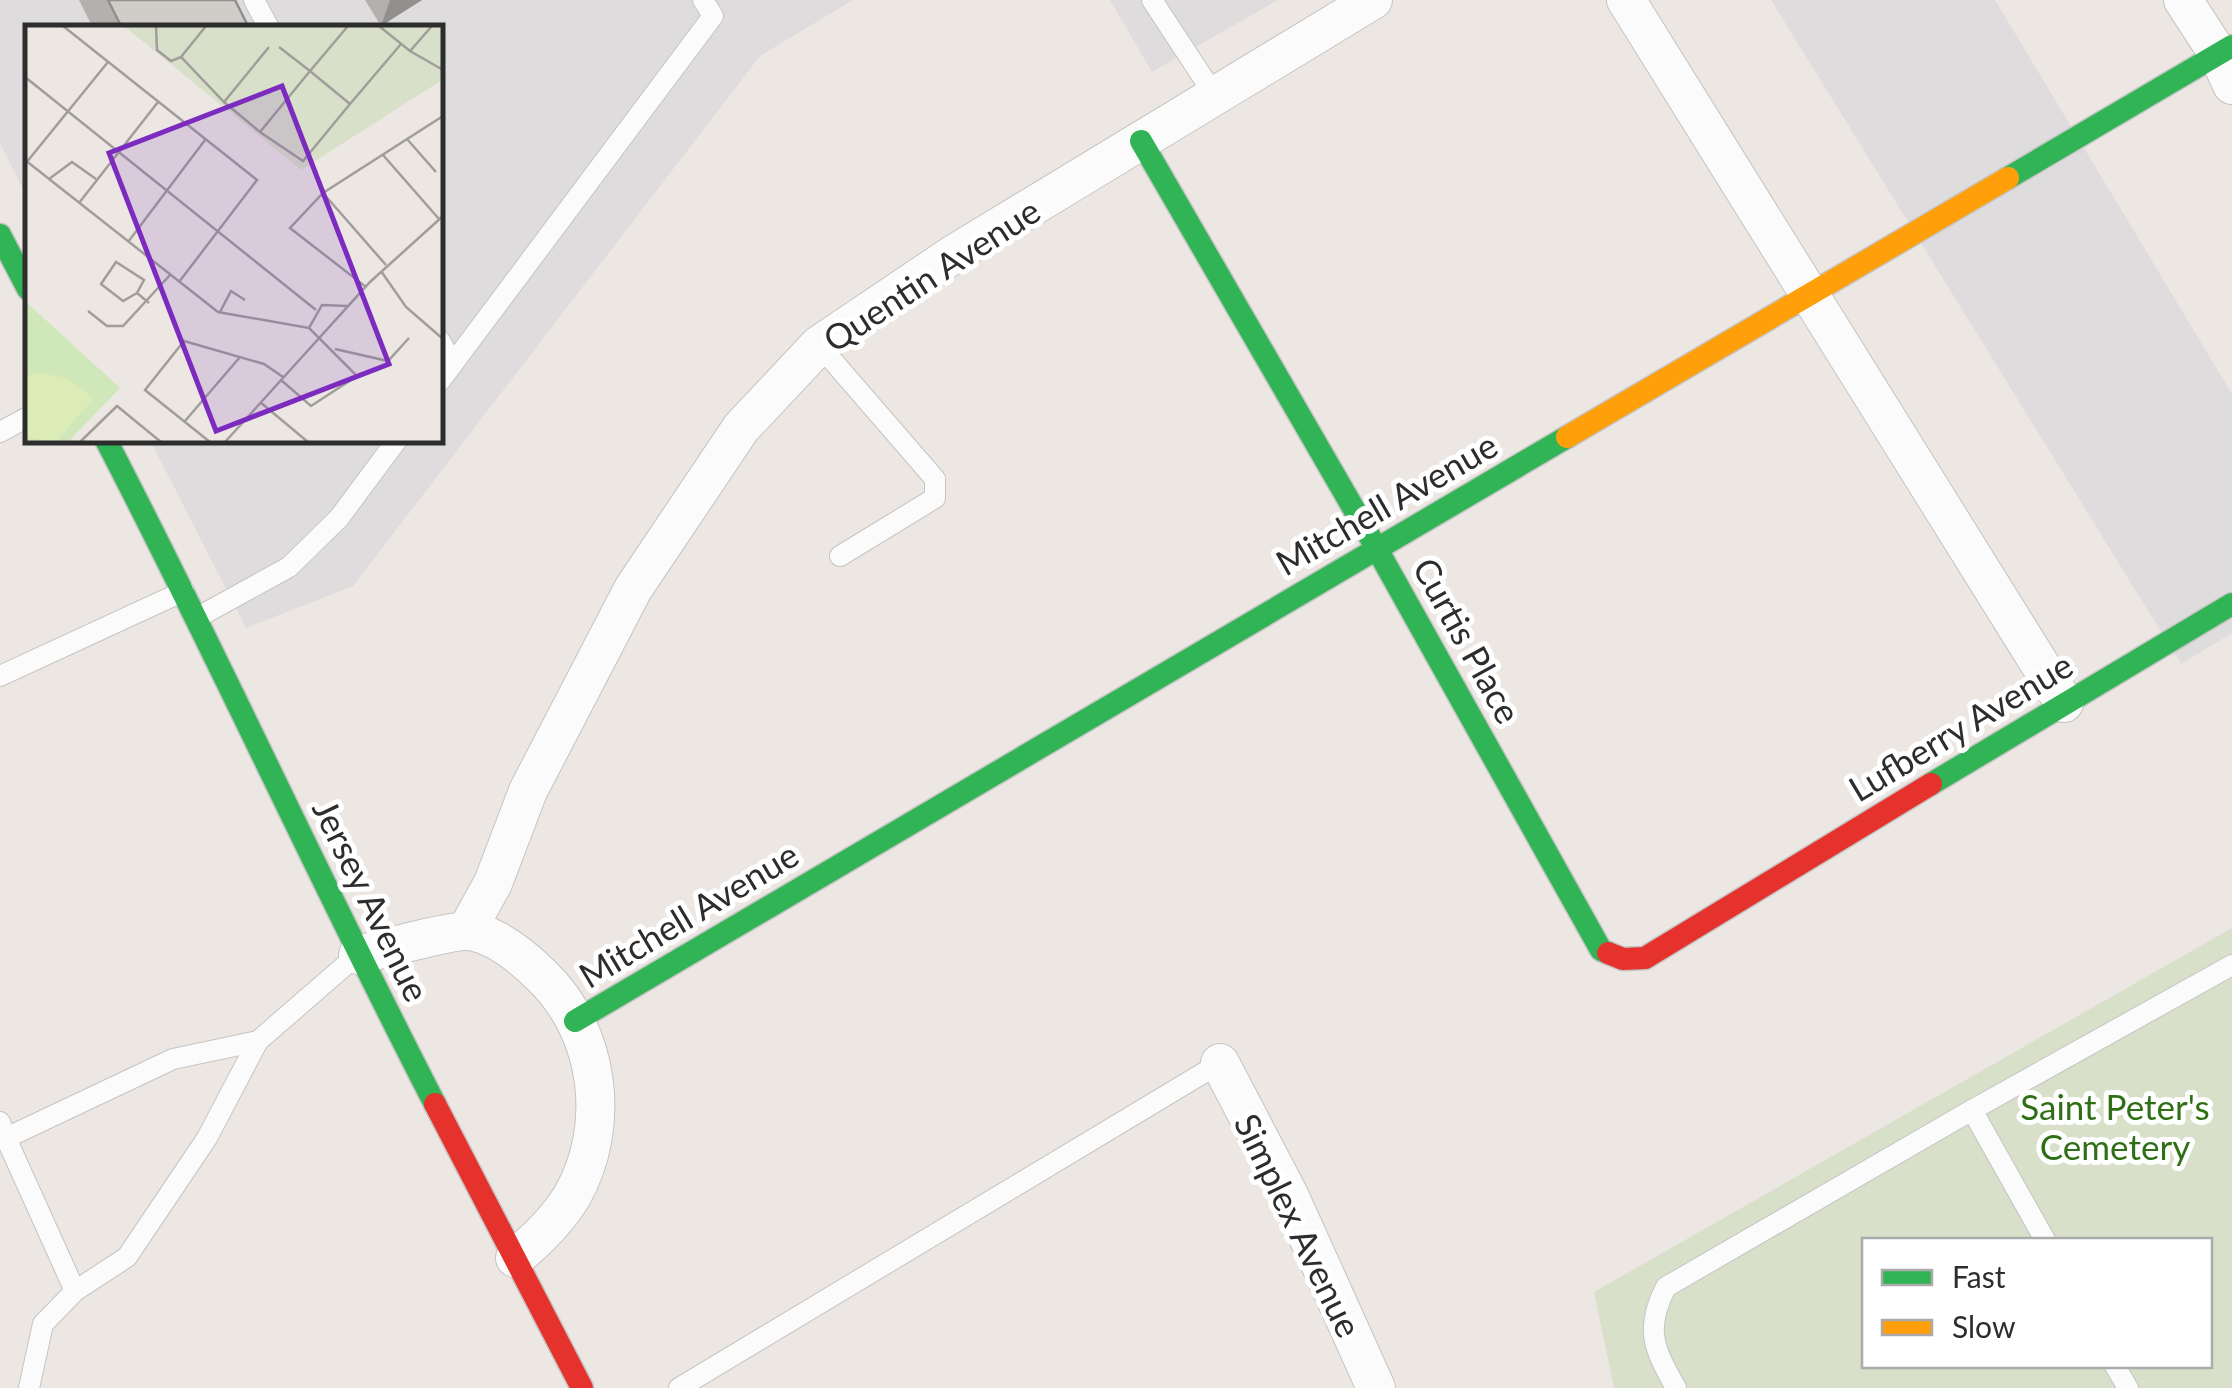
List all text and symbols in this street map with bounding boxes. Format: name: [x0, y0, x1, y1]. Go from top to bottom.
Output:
inset map: [25, 25, 442, 442]
street label: Quentin Avenue: [815, 188, 1047, 360]
street label: Mitchell Avenue: [1268, 423, 1504, 583]
street label: Curtis Place: [1405, 550, 1531, 730]
street label: Lufberry Avenue: [1841, 643, 2079, 809]
street label: Jersey Avenue: [305, 792, 439, 1008]
street label: Mitchell Avenue: [571, 832, 805, 996]
park label: Saint Peter's Cemetery: [2020, 1085, 2210, 1167]
street label: Simplex Avenue: [1227, 1106, 1371, 1344]
legend: [1862, 1238, 2212, 1368]
text: Fast: [1952, 1258, 2006, 1294]
text: Slow: [1952, 1308, 2016, 1344]

